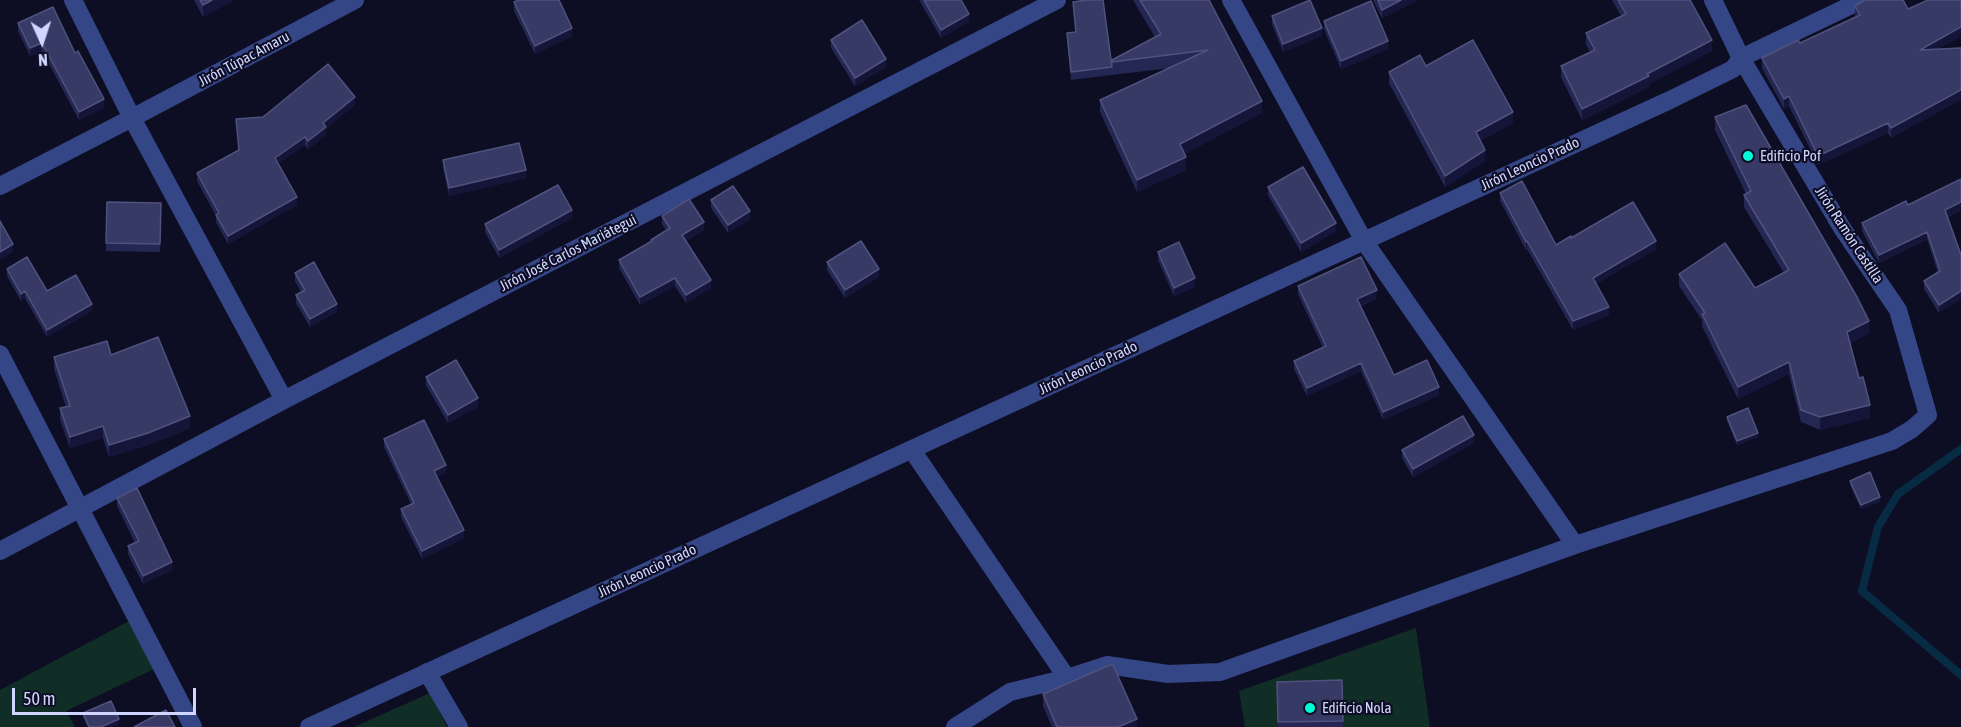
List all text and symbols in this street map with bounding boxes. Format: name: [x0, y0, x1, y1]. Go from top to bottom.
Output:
north arrow: [12, 12, 72, 72]
street label: Jirón Túpac Amaru: [195, 27, 293, 91]
text: N: [38, 51, 48, 69]
street label: Jirón Leoncio Prado: [1478, 133, 1582, 195]
place label: Edificio Pof: [1760, 147, 1821, 165]
marker: Edificio Pof: [1741, 149, 1755, 163]
street label: Jirón Ramón Castilla: [1811, 183, 1887, 287]
street label: Jirón José Carlos Mariátegui: [496, 211, 640, 295]
street label: Jirón Leoncio Prado: [1036, 337, 1140, 399]
street label: Jirón Leoncio Prado: [595, 540, 699, 602]
scale bar: [15, 676, 200, 714]
text: 50 m: [23, 688, 55, 709]
place label: Edificio Nola: [1322, 699, 1391, 717]
marker: Edificio Nola: [1303, 701, 1317, 715]

